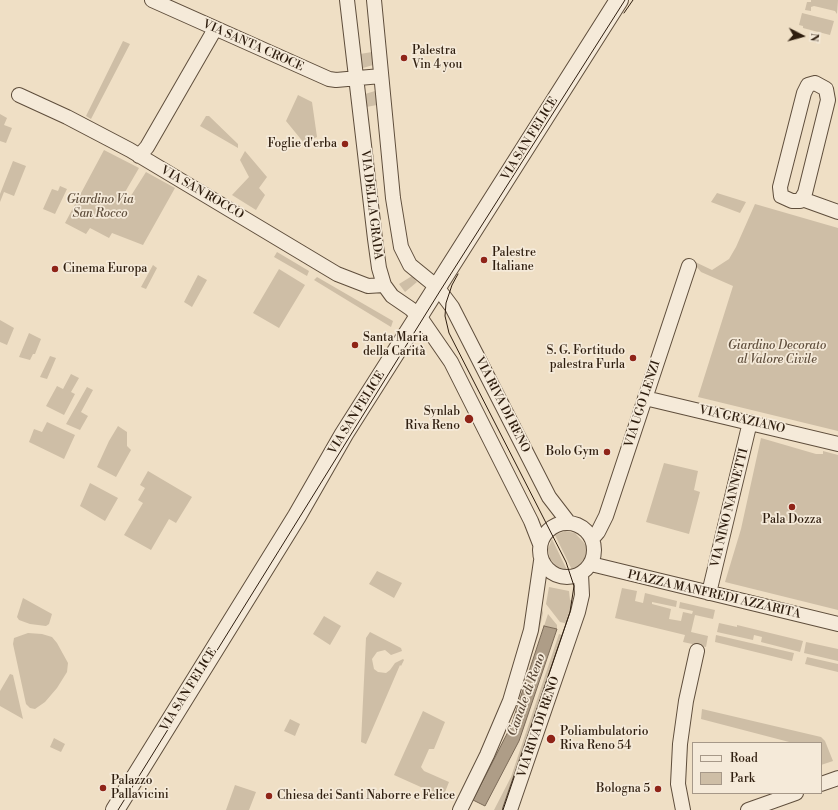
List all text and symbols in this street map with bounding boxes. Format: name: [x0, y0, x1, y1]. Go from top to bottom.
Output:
north arrow: [782, 16, 822, 56]
street label: VIA SANTA CROCE: [200, 17, 306, 75]
text: N: [807, 32, 821, 42]
place label: Palestra Vin 4 you: [412, 44, 462, 72]
marker: Palestra Vin 4 you: [399, 53, 409, 63]
street label: VIA SAN FELICE: [499, 95, 561, 183]
place label: Foglie d'erba: [267, 137, 337, 151]
marker: Foglie d'erba: [340, 139, 350, 149]
street label: VIA DELLA GRADA: [357, 149, 385, 261]
street label: VIA SAN ROCCO: [158, 163, 246, 223]
park label: Giardino Via San Rocco: [66, 193, 134, 221]
place label: Palestre Italiane: [492, 246, 536, 274]
marker: Palestre Italiane: [479, 255, 489, 265]
place label: Cinema Europa: [63, 262, 147, 276]
marker: Cinema Europa: [50, 264, 60, 274]
place label: Santa Maria della Carità: [363, 331, 428, 359]
park label: Giardino Decorato al Valore Civile: [728, 339, 826, 367]
marker: Santa Maria della Carità: [350, 340, 360, 350]
place label: S. G. Fortitudo palestra Furla: [547, 344, 625, 372]
marker: S. G. Fortitudo palestra Furla: [628, 353, 638, 363]
street label: VIA RIVA DI RENO: [472, 355, 532, 455]
street label: VIA UGO LENZI: [622, 359, 664, 449]
street label: VIA SAN FELICE: [326, 369, 388, 457]
street label: VIA GRAZIANO: [698, 403, 786, 437]
place label: Synlab Riva Reno: [405, 405, 460, 433]
marker: Synlab Riva Reno: [463, 413, 475, 425]
place label: Bolo Gym: [546, 445, 599, 459]
marker: Bolo Gym: [602, 447, 612, 457]
street label: VIA NINO NANNETTI: [708, 447, 752, 569]
marker: Pala Dozza: [787, 502, 797, 512]
place label: Pala Dozza: [762, 513, 822, 527]
street label: PIAZZA MANFREDI AZZARITA: [626, 568, 802, 622]
street label: VIA SAN FELICE: [158, 646, 220, 734]
water label: Canale di Reno: [505, 652, 549, 738]
street label: VIA RIVA DI RENO: [515, 675, 563, 779]
place label: Poliambulatorio Riva Reno 54: [560, 725, 649, 753]
marker: Poliambulatorio Riva Reno 54: [545, 733, 557, 745]
legend: [692, 742, 822, 794]
text: Road: [730, 751, 758, 766]
text: Park: [730, 771, 755, 786]
place label: Palazzo Pallavicini: [111, 774, 169, 802]
place label: Bologna 5: [596, 782, 650, 796]
marker: Palazzo Pallavicini: [98, 783, 108, 793]
marker: Bologna 5: [653, 784, 663, 794]
place label: Chiesa dei Santi Naborre e Felice: [277, 789, 455, 803]
marker: Chiesa dei Santi Naborre e Felice: [264, 791, 274, 801]

